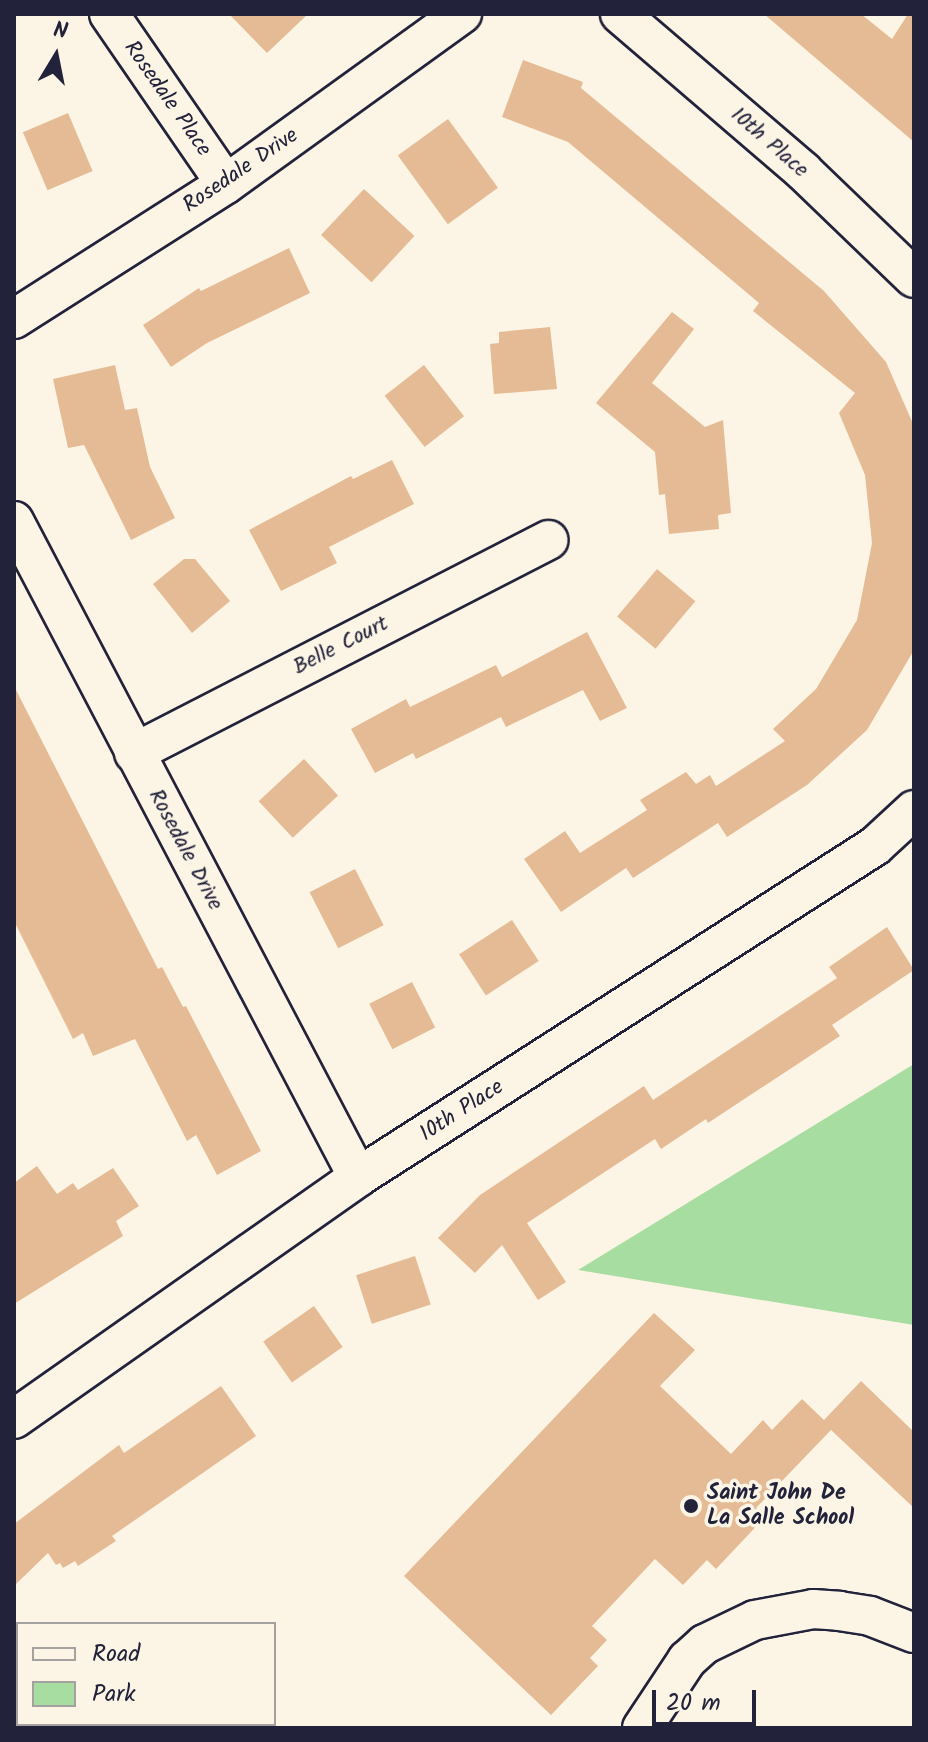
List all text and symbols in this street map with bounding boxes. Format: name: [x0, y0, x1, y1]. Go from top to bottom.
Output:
text: N: [50, 13, 70, 50]
north arrow: [16, 16, 96, 96]
street label: Rosedale Place: [118, 36, 216, 162]
street label: 10th Place: [725, 102, 813, 184]
street label: Rosedale Drive: [178, 123, 304, 219]
street label: Belle Court: [289, 611, 393, 681]
street label: Rosedale Drive: [142, 785, 228, 915]
street label: 10th Place: [415, 1074, 509, 1148]
place label: Saint John De La Salle School: [707, 1480, 854, 1532]
marker: Saint John De La Salle School: [682, 1497, 700, 1515]
legend: [16, 1622, 276, 1726]
text: Road: [92, 1635, 140, 1674]
scale bar: [656, 1674, 760, 1724]
text: Park: [92, 1675, 136, 1714]
text: 20 m: [666, 1684, 721, 1723]

